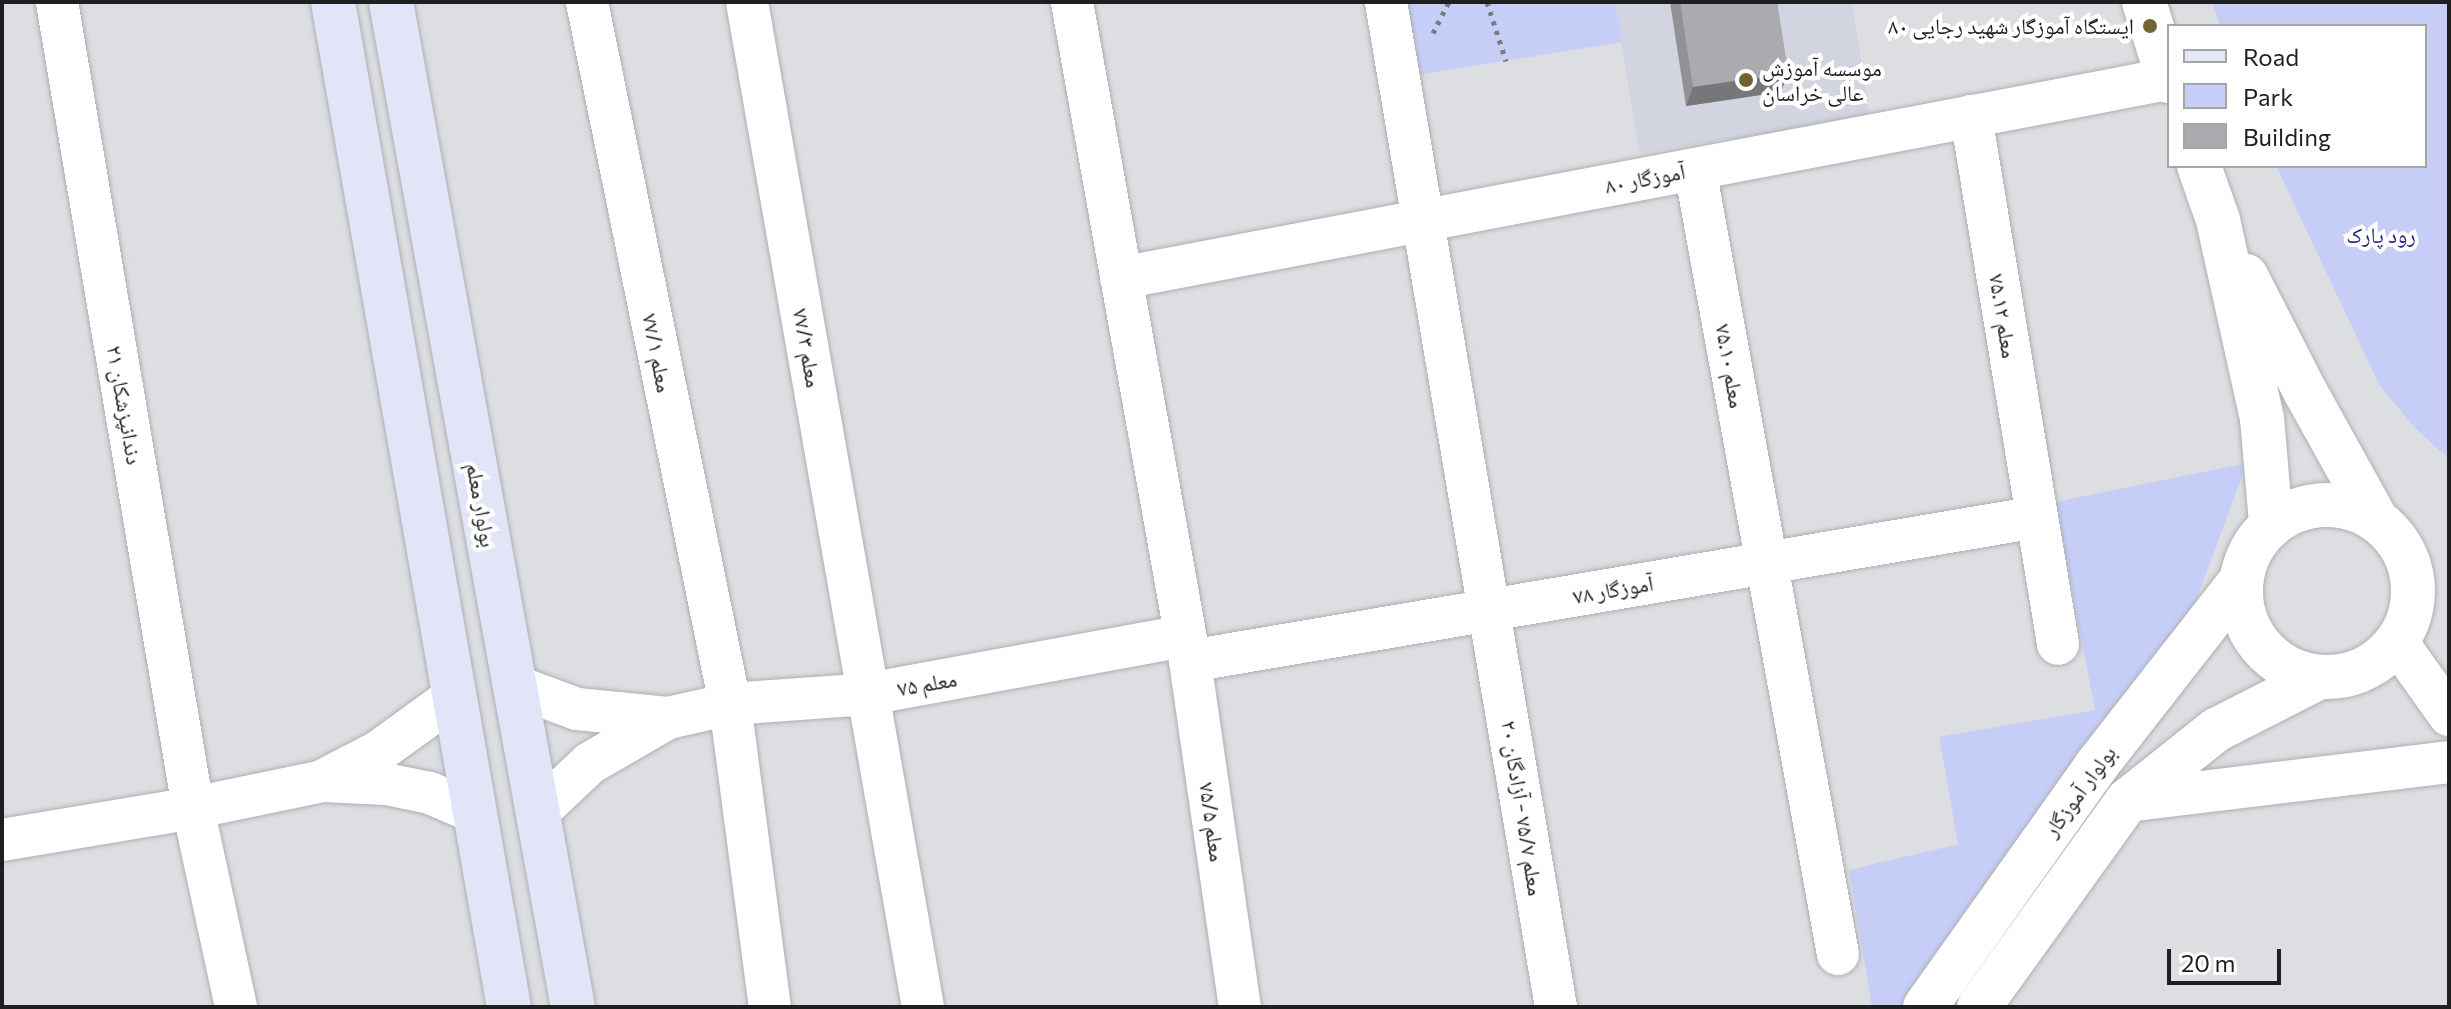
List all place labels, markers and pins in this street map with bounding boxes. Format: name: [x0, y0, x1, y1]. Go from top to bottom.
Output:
place label: ایستگاه آموزگار شهید رجایی ۸۰: [1888, 13, 2134, 39]
marker: ایستگاه آموزگار شهید رجایی ۸۰: [2141, 17, 2159, 35]
place label: موسسه آموزش عالی خراسان: [1762, 54, 1882, 106]
marker: موسسه آموزش عالی خراسان: [1737, 71, 1755, 89]

